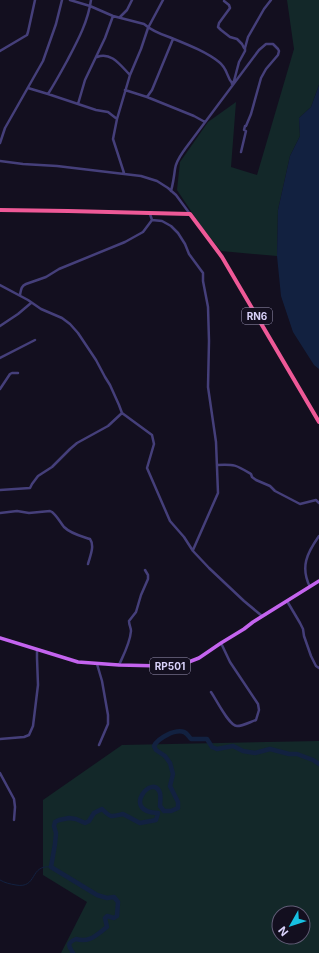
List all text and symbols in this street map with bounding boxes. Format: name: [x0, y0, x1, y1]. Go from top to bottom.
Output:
road number: RN6: [242, 308, 272, 324]
road number: RP501: [150, 658, 190, 674]
north arrow: [271, 905, 311, 945]
text: N: [275, 924, 291, 939]

